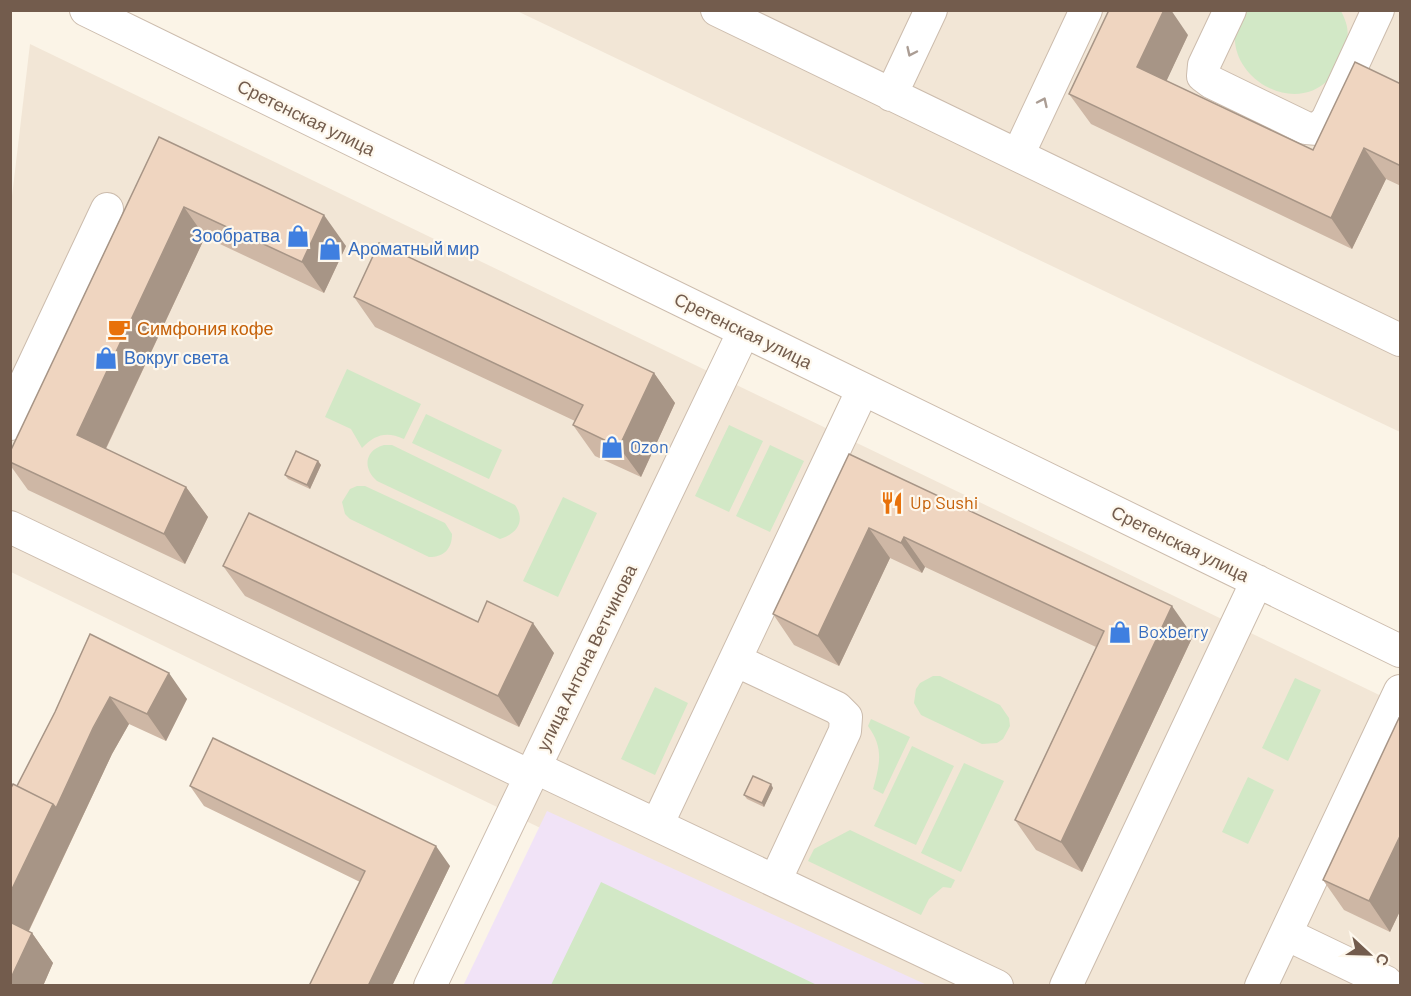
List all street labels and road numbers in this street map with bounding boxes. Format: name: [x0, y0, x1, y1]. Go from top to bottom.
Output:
street label: Сретенская улица: [234, 74, 380, 160]
street label: Сретенская улица: [671, 287, 817, 373]
street label: Сретенская улица: [1108, 500, 1254, 586]
street label: улица Антона Ветчинова: [531, 560, 641, 755]

